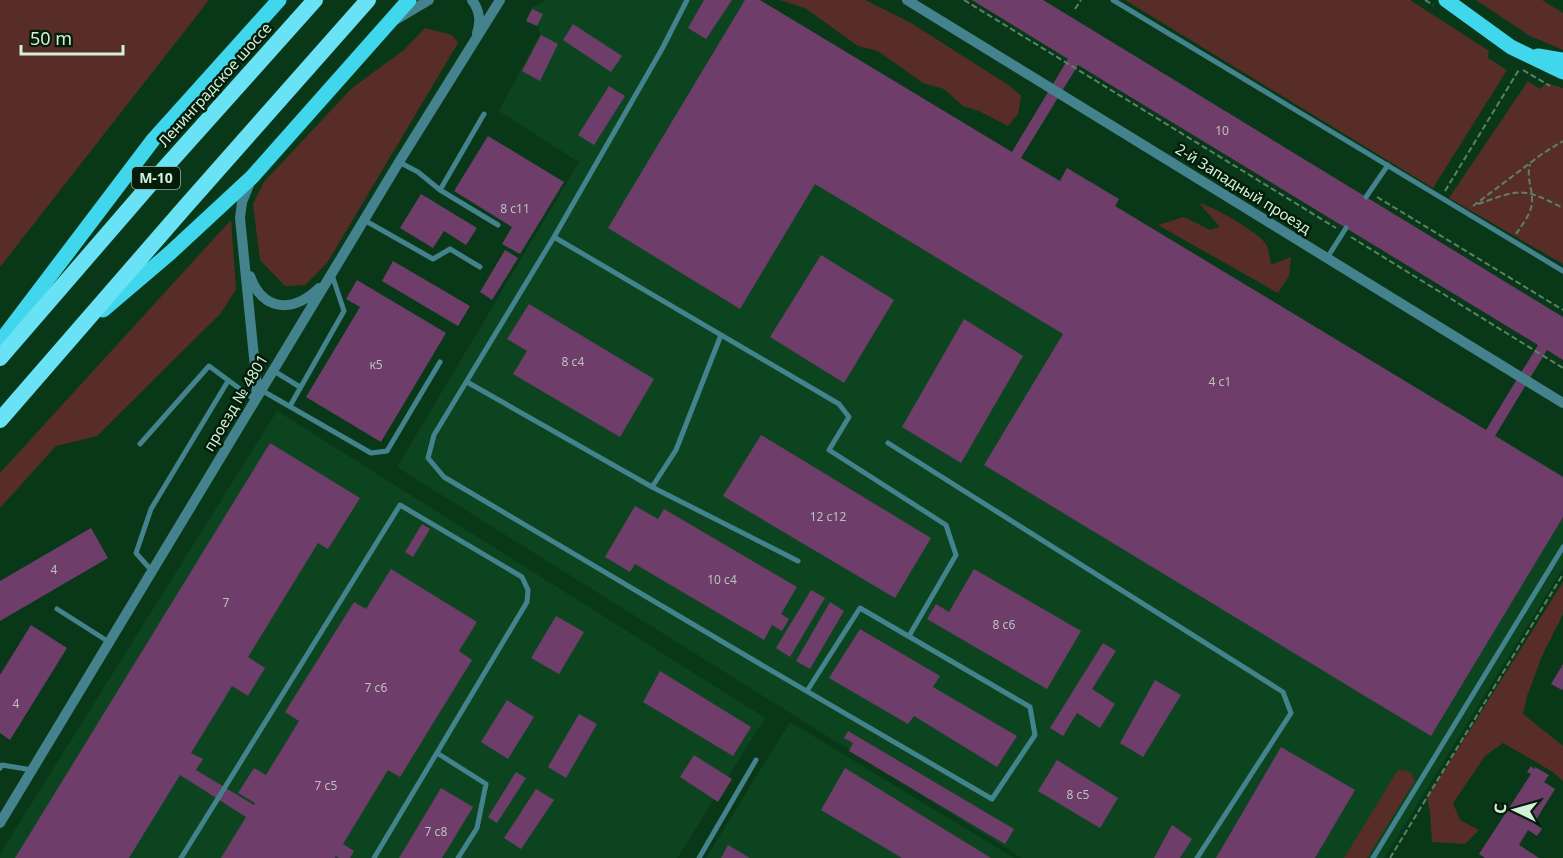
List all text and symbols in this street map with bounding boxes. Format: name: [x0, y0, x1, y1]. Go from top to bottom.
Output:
scale bar: [21, 18, 123, 56]
street label: Ленинградское шоссе: [153, 18, 275, 151]
text: 50 m: [30, 26, 72, 50]
house number: 10: [1215, 122, 1229, 139]
street label: 2-й Западный проезд: [1172, 138, 1315, 238]
road number: М-10: [132, 167, 180, 189]
house number: 8 с11: [500, 200, 530, 217]
street label: проезд № 4801: [198, 351, 272, 454]
house number: 8 с4: [562, 353, 585, 370]
house number: к5: [369, 356, 383, 373]
house number: 4 с1: [1209, 373, 1231, 390]
house number: 12 с12: [810, 508, 846, 525]
house number: 4: [51, 561, 58, 578]
house number: 10 с4: [707, 571, 737, 588]
house number: 7: [223, 594, 230, 611]
house number: 8 с6: [993, 616, 1016, 633]
house number: 7 с6: [365, 679, 388, 696]
house number: 4: [13, 695, 20, 712]
house number: 7 с5: [315, 777, 338, 794]
north arrow: [1485, 780, 1545, 840]
house number: 8 с5: [1067, 786, 1090, 803]
text: С: [1489, 803, 1511, 815]
house number: 7 с8: [425, 823, 448, 840]

